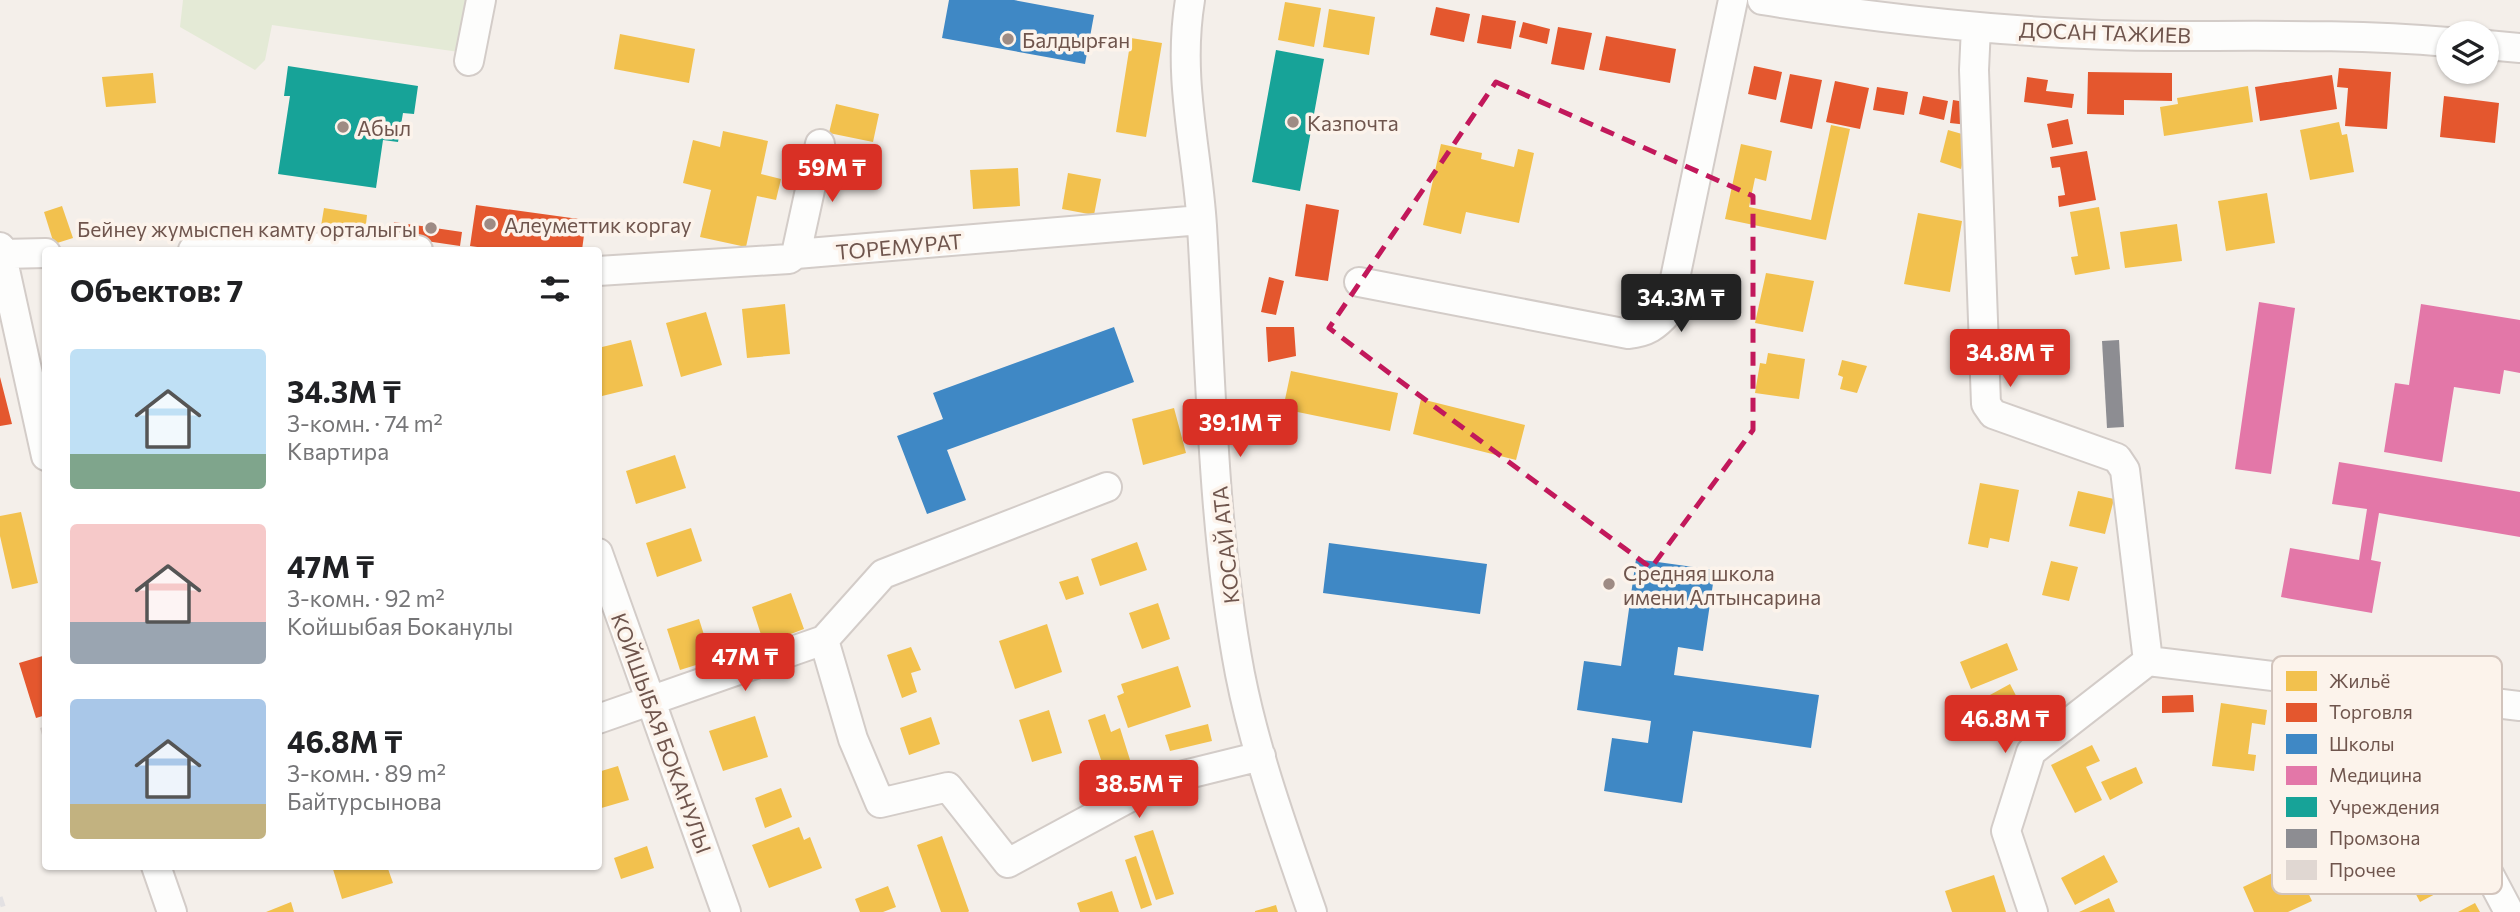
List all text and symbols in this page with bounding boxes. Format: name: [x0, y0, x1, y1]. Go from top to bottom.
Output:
street label: ДОСАН ТАЖИЕВ: [2019, 17, 2191, 47]
map controls: [2436, 21, 2499, 84]
button: layers: [2436, 21, 2499, 84]
place label: Балдырған: [1022, 27, 1130, 52]
marker: Балдырған: [1000, 31, 1016, 47]
place label: Казпочта: [1307, 110, 1399, 135]
marker: Казпочта: [1285, 114, 1301, 130]
place label: Абыл: [357, 115, 411, 140]
marker: Абыл: [335, 119, 351, 135]
pin: 59M ₸: [783, 144, 881, 204]
text: 59M ₸: [798, 153, 866, 181]
place label: Алеуметтик коргау: [504, 212, 692, 237]
place label: Бейнеу жумыспен камту орталыгы: [77, 216, 417, 241]
marker: Алеуметтик коргау: [482, 216, 498, 232]
marker: Бейнеу жумыспен камту орталыгы: [423, 220, 439, 236]
street label: ТОРЕМУРАТ: [835, 228, 963, 264]
icon: filters: [536, 270, 574, 308]
text: Объектов: 7: [70, 271, 243, 308]
pin: 34.3M ₸: [1616, 274, 1746, 334]
text: 34.3M ₸: [1637, 283, 1725, 311]
pin: 34.8M ₸: [1945, 330, 2075, 389]
text: 34.8M ₸: [1966, 338, 2054, 366]
text: 34.3M ₸: [287, 372, 401, 409]
icon: home: [126, 377, 210, 461]
pin: 39.1M ₸: [1175, 400, 1305, 459]
text: 39.1M ₸: [1199, 408, 1281, 436]
text: 3-комн. · 74 m²: [287, 409, 443, 437]
text: Квартира: [287, 437, 389, 465]
street label: КОСАЙ АТА: [1206, 485, 1244, 605]
text: 47M ₸: [287, 547, 374, 584]
icon: home: [126, 552, 210, 636]
place label: Средняя школа имени Алтынсарина: [1623, 560, 1821, 609]
marker: Средняя школа имени Алтынсарина: [1601, 576, 1617, 592]
text: 3-комн. · 92 m²: [287, 584, 445, 612]
street label: КОЙШЫБАЯ БОКАНУЛЫ: [607, 609, 717, 857]
text: Койшыбая Боканулы: [287, 612, 513, 640]
pin: 47M ₸: [696, 634, 794, 693]
text: 47M ₸: [712, 642, 778, 670]
legend: [2272, 656, 2502, 894]
text: Жильё: [2329, 669, 2390, 692]
pin: 46.8M ₸: [1940, 696, 2070, 755]
text: Торговля: [2329, 700, 2413, 723]
text: 46.8M ₸: [1961, 704, 2049, 732]
text: 46.8M ₸: [287, 722, 403, 759]
icon: home: [126, 727, 210, 811]
text: Школы: [2329, 732, 2395, 755]
text: 3-комн. · 89 m²: [287, 759, 446, 787]
pin: 38.5M ₸: [1074, 760, 1204, 820]
text: Медицина: [2329, 763, 2422, 786]
text: 38.5M ₸: [1095, 769, 1183, 797]
text: Байтурсынова: [287, 787, 442, 815]
text: Учреждения: [2329, 795, 2440, 818]
text: Промзона: [2329, 826, 2420, 849]
text: Прочее: [2329, 858, 2396, 881]

